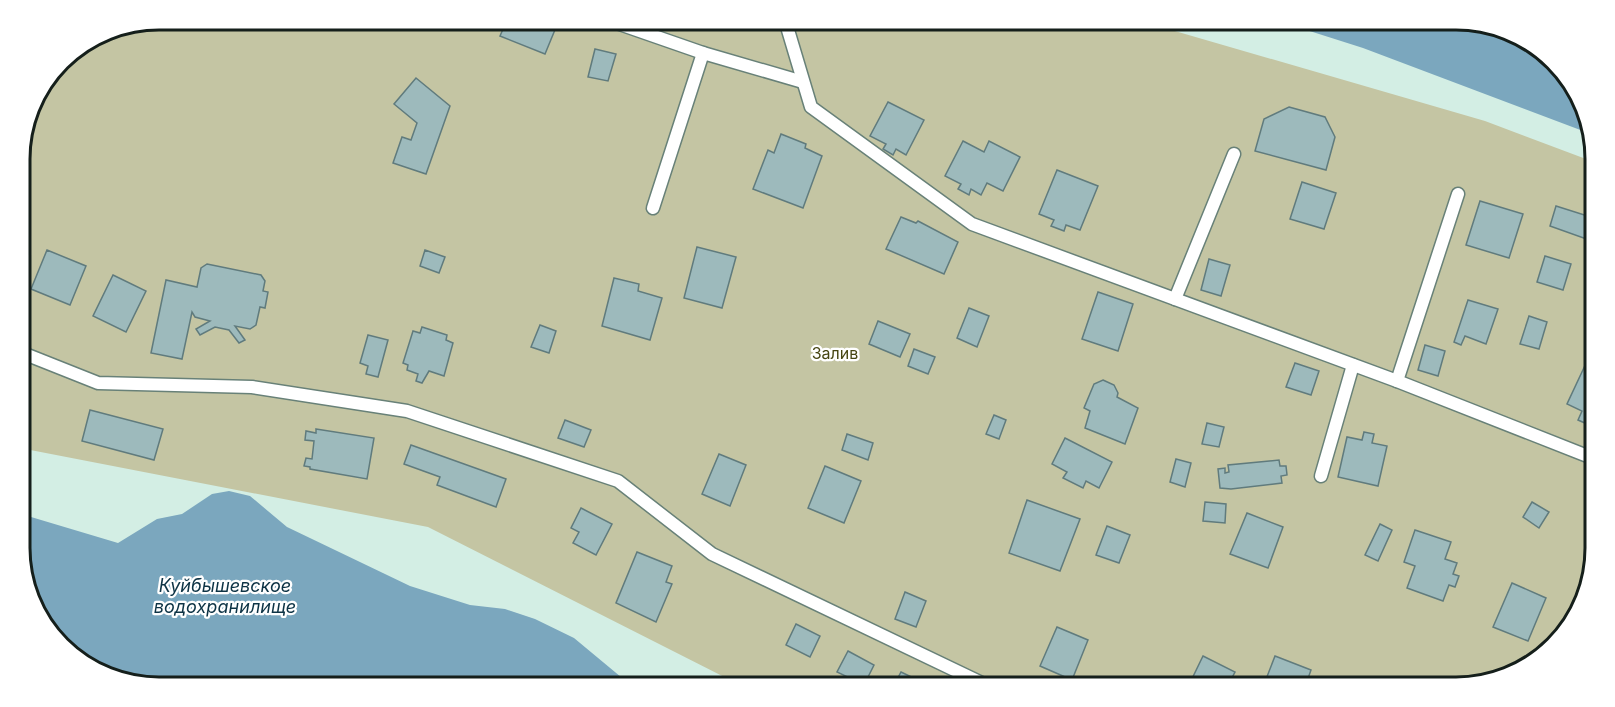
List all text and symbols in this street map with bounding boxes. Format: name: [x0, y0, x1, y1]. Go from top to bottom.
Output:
park label: Залив: [812, 343, 858, 363]
water label: Куйбышевское водохранилище: [154, 575, 296, 617]

